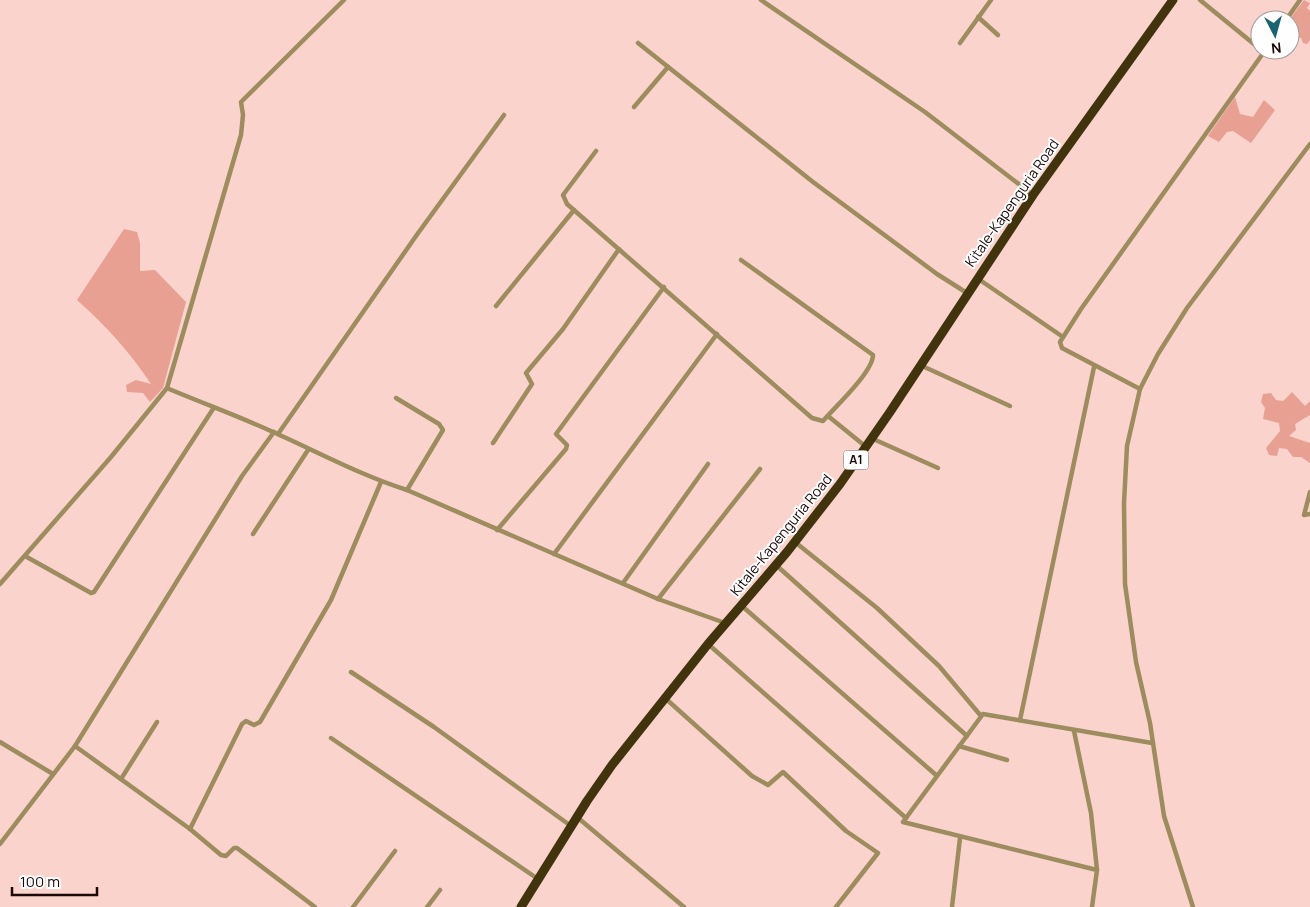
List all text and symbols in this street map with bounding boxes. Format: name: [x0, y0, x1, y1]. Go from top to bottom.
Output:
north arrow: [1250, 10, 1300, 60]
text: N: [1270, 38, 1282, 58]
street label: Kitale-Kapenguria Road: [960, 135, 1063, 270]
road number: A1: [844, 450, 868, 470]
street label: Kitale-Kapenguria Road: [726, 470, 836, 600]
scale bar: [12, 864, 98, 896]
text: 100 m: [20, 871, 60, 892]

